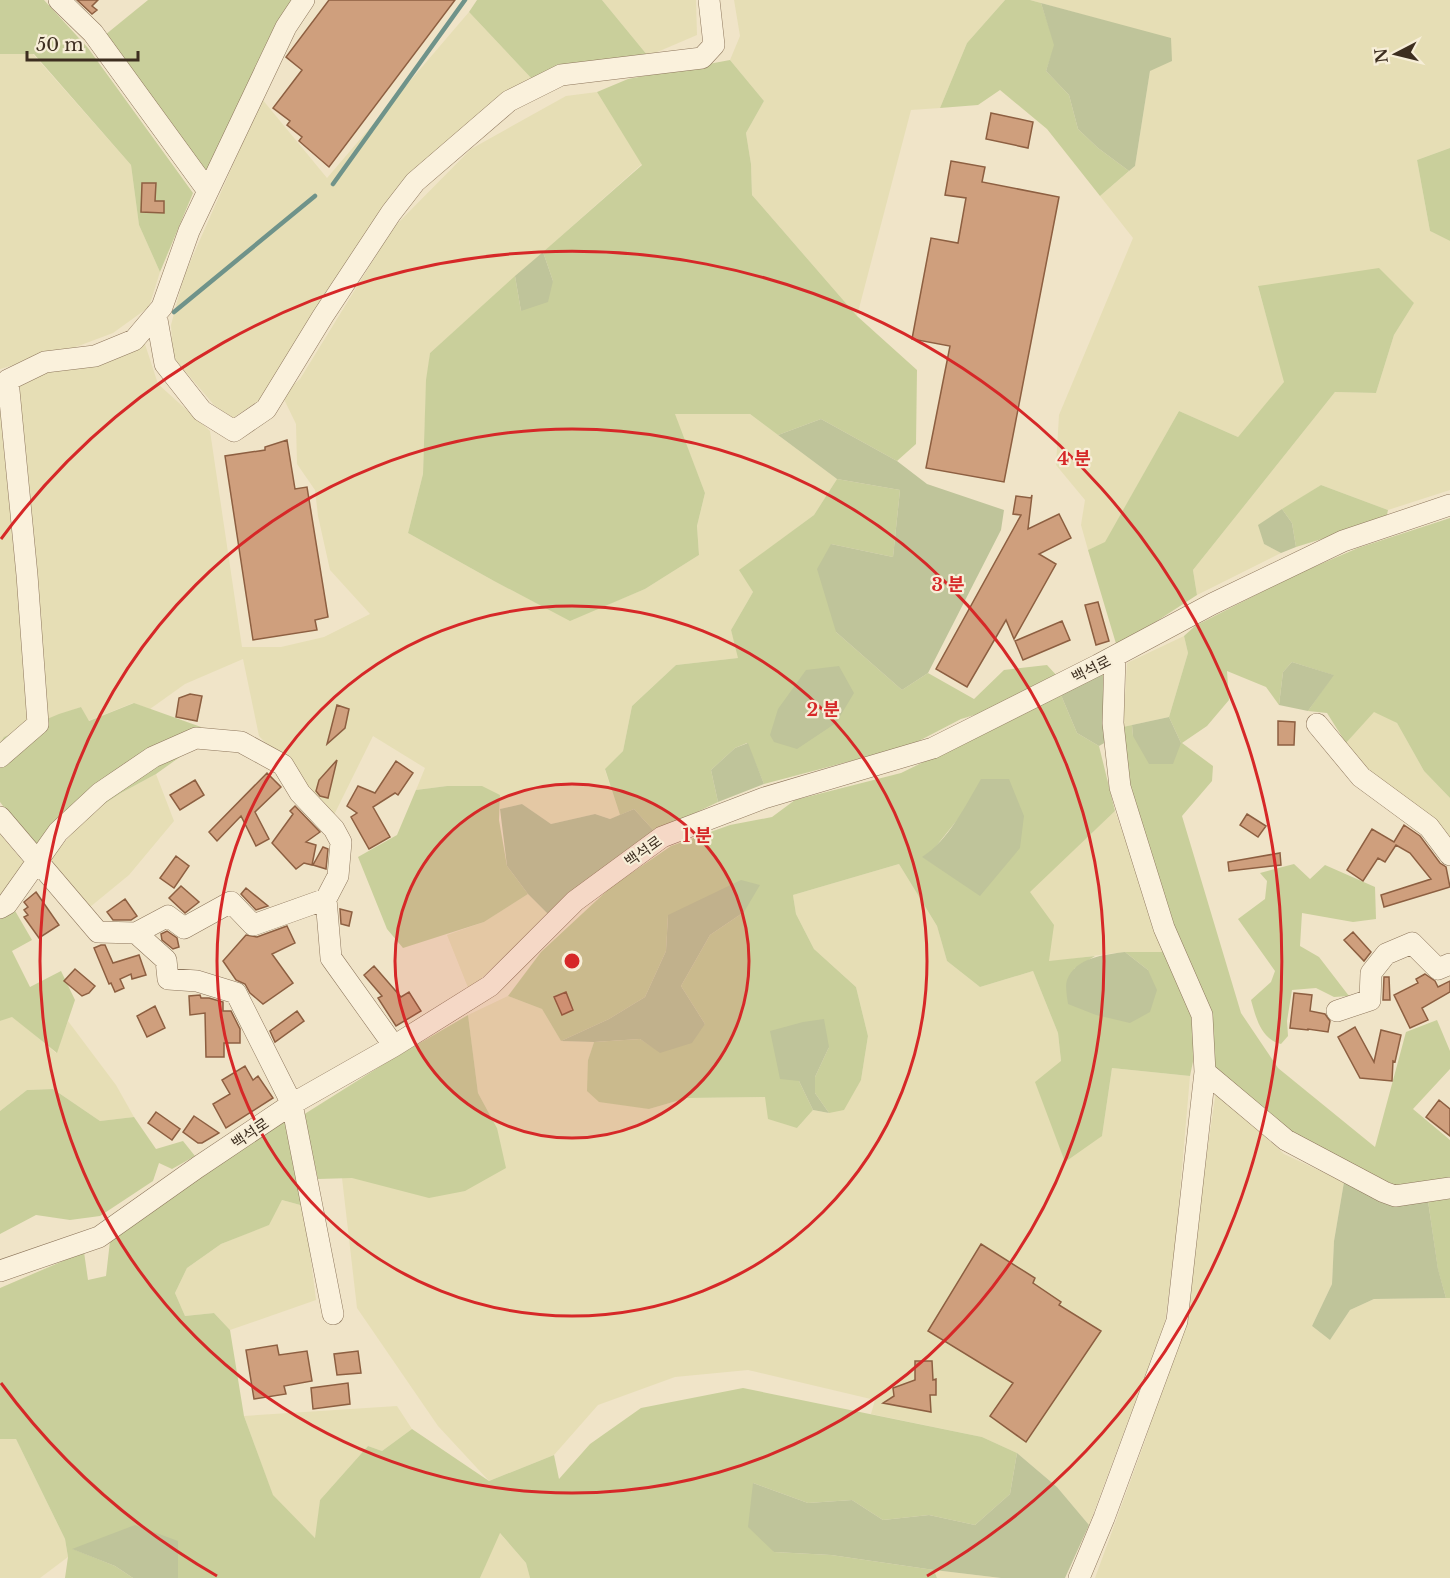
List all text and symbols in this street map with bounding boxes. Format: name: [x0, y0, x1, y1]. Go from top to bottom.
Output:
scale bar: [27, 24, 138, 62]
north arrow: [1366, 24, 1426, 84]
text: 50 m: [36, 34, 84, 56]
text: N: [1370, 47, 1392, 65]
text: 4 분: [1057, 448, 1091, 470]
text: 3 분: [932, 574, 965, 596]
street label: 백석로: [1068, 651, 1114, 687]
text: 2 분: [806, 699, 840, 721]
text: 1 분: [682, 825, 712, 847]
street label: 백석로: [621, 831, 665, 871]
centre of rings: [562, 951, 582, 971]
street label: 백석로: [228, 1114, 272, 1152]

